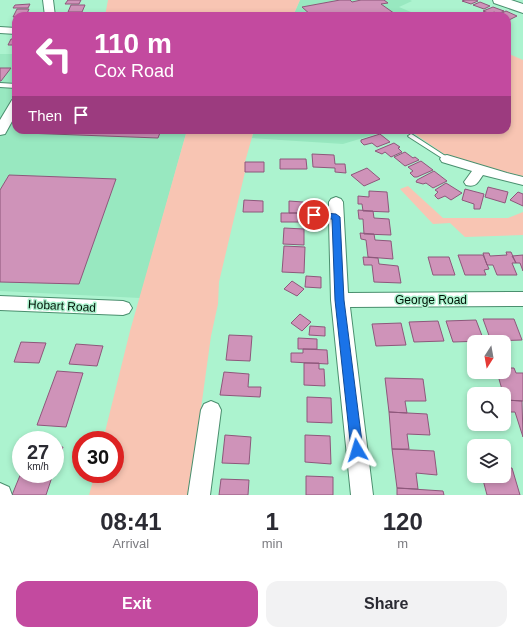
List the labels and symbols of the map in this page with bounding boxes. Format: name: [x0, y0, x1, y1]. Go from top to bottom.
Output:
pin: [297, 198, 331, 232]
street label: George Road: [395, 293, 467, 307]
street label: Hobart Road: [28, 297, 96, 315]
north arrow: [467, 335, 511, 379]
position arrow: [336, 429, 378, 471]
speed limit sign: 30: [72, 431, 124, 483]

